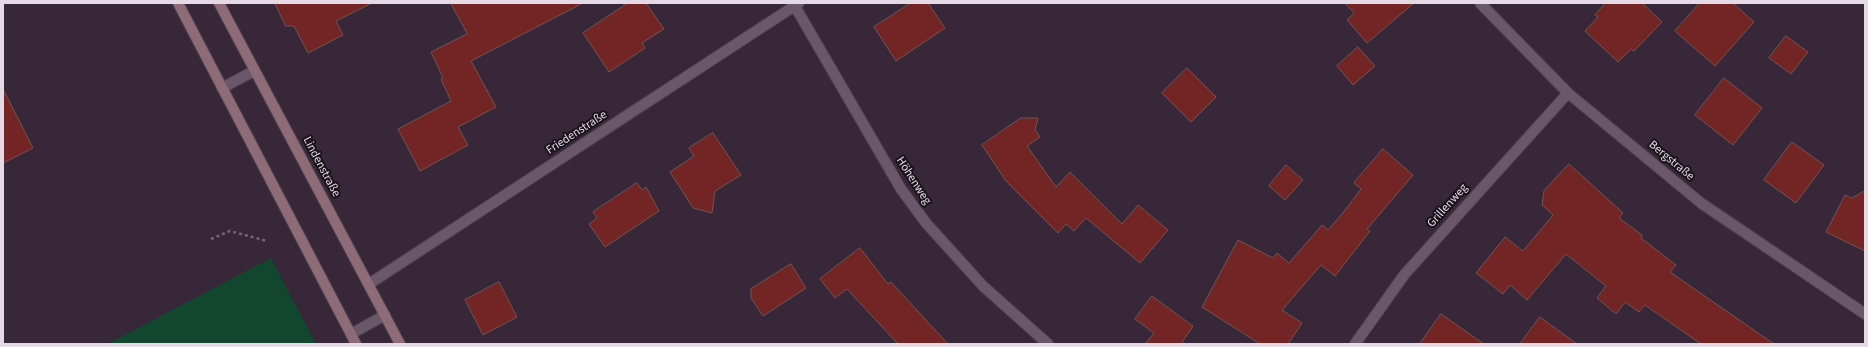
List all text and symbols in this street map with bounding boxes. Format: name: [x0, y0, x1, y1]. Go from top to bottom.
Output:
street label: Friedenstraße: [544, 108, 610, 158]
street label: Lindenstraße: [299, 134, 343, 200]
street label: Bergstraße: [1645, 138, 1697, 184]
street label: Höhenweg: [892, 155, 934, 207]
street label: Grillenweg: [1425, 181, 1471, 231]

